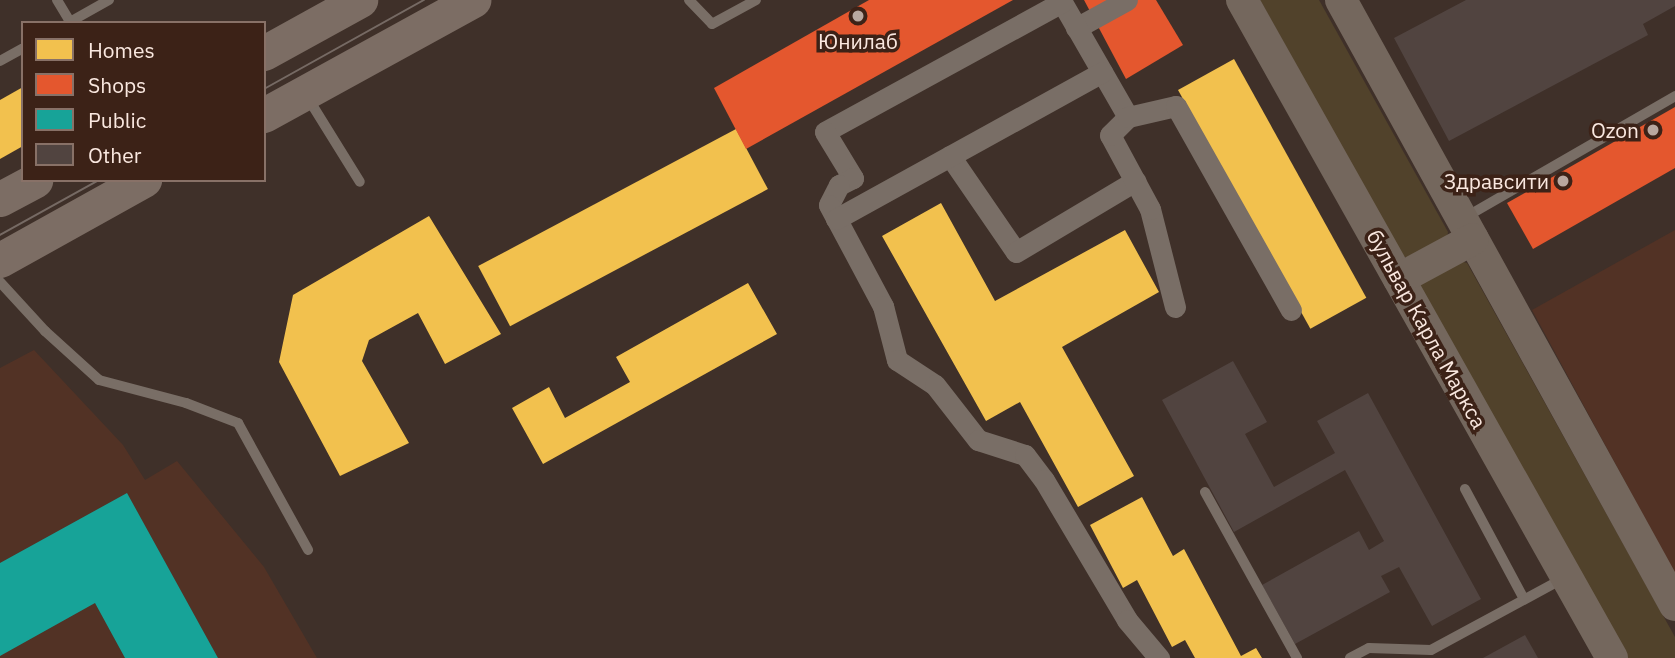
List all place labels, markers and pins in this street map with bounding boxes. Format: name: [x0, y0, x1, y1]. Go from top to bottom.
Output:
marker: Юнилаб: [848, 6, 868, 26]
place label: Юнилаб: [818, 28, 898, 54]
place label: Ozon: [1591, 117, 1639, 143]
marker: Ozon: [1645, 122, 1661, 138]
place label: Здравсити: [1444, 168, 1549, 194]
marker: Здравсити: [1555, 173, 1571, 189]

